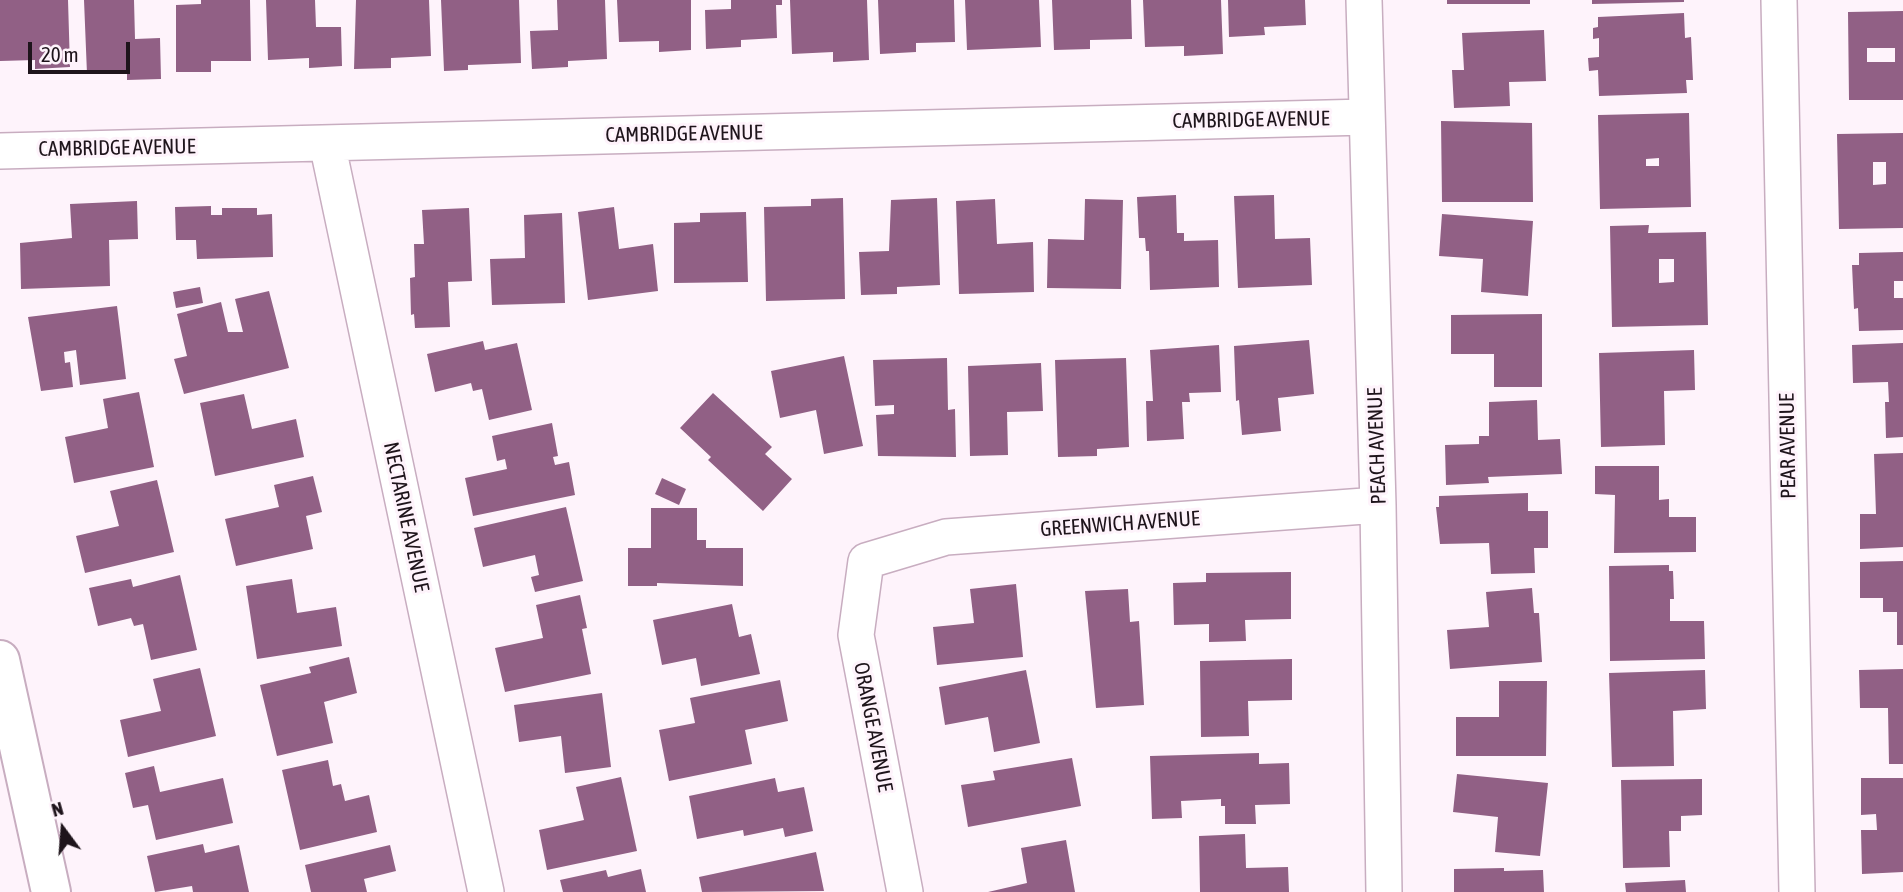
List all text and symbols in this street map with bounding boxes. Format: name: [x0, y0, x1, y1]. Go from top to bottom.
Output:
scale bar: [32, 28, 133, 72]
text: 20 m: [41, 42, 79, 66]
street label: CAMBRIDGE AVENUE: [1172, 106, 1330, 134]
street label: CAMBRIDGE AVENUE: [605, 120, 763, 148]
street label: CAMBRIDGE AVENUE: [38, 134, 196, 162]
street label: PEACH AVENUE: [1362, 387, 1392, 505]
street label: PEAR AVENUE: [1774, 393, 1802, 499]
street label: NECTARINE AVENUE: [378, 440, 434, 594]
street label: GREENWICH AVENUE: [1039, 506, 1201, 542]
street label: ORANGE AVENUE: [848, 660, 898, 794]
north arrow: [28, 794, 98, 864]
text: N: [49, 797, 66, 821]

